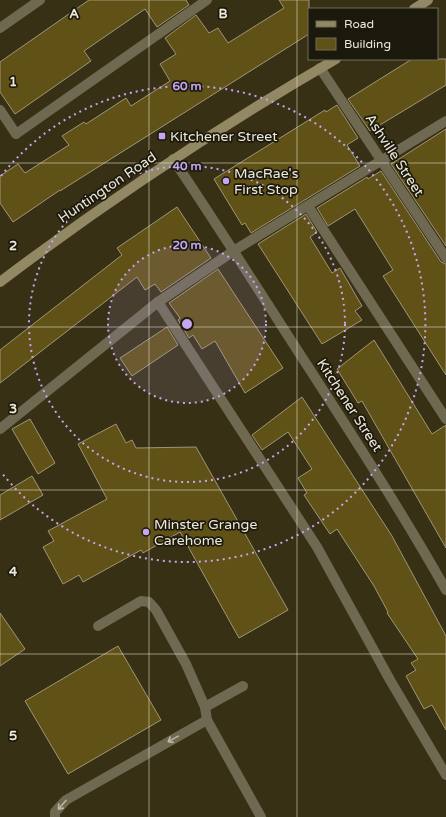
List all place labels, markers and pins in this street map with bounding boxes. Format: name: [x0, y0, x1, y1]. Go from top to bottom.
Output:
place label: Kitchener Street: [170, 128, 278, 145]
marker: Kitchener Street: [157, 131, 167, 141]
place label: MacRae's First Stop: [234, 165, 299, 198]
marker: MacRae's First Stop: [221, 176, 231, 186]
centre of rings: [180, 317, 194, 331]
place label: Minster Grange Carehome: [154, 516, 257, 549]
marker: Minster Grange Carehome: [141, 527, 151, 537]

